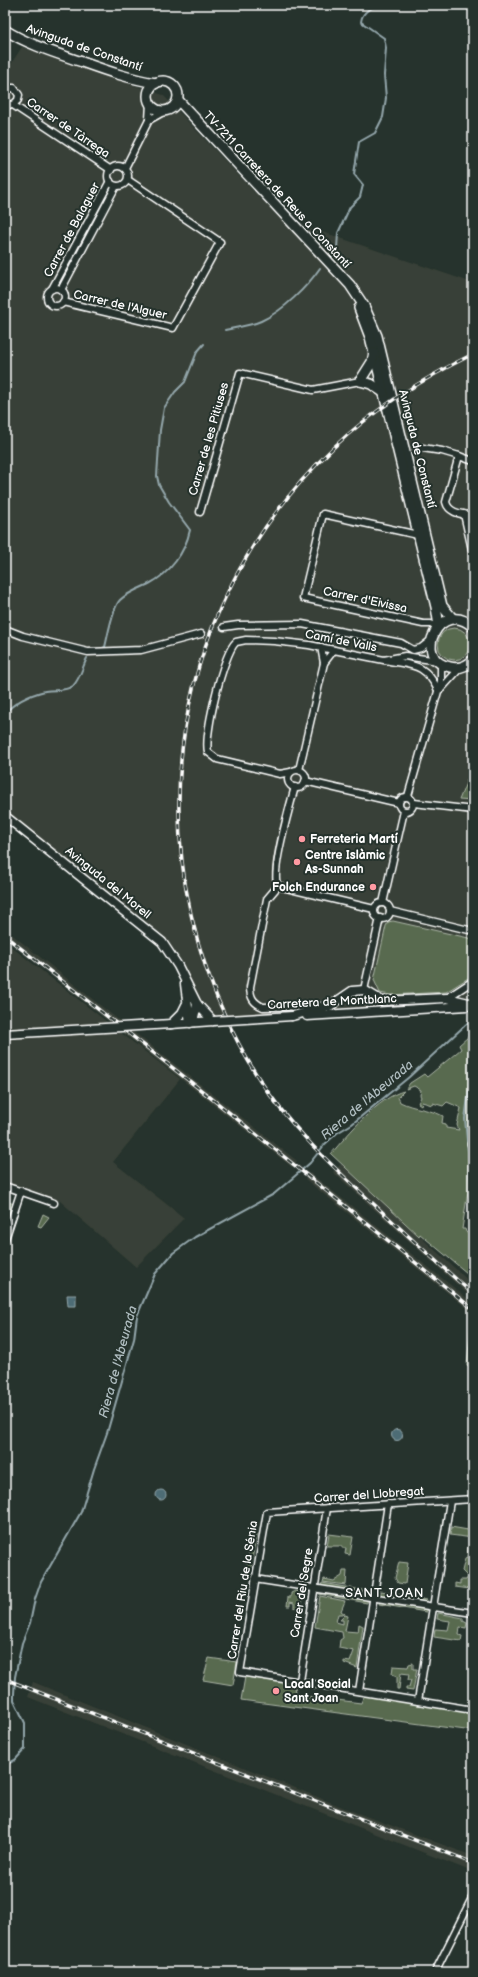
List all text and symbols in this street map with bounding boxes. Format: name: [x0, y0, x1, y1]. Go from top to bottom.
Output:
street label: Avinguda de Constantí: [24, 21, 144, 75]
street label: Carrer de Tàrrega: [23, 95, 113, 162]
street label: TV-7211 Carretera de Reus a Constantí: [200, 108, 354, 272]
street label: Carrer de Balaguer: [41, 179, 104, 280]
street label: Carrer de l'Alguer: [72, 287, 169, 323]
street label: Carrer de les Pitiuses: [186, 381, 232, 497]
street label: Avinguda de Constantí: [395, 388, 439, 510]
street label: Carrer d'Eivissa: [322, 584, 409, 616]
street label: Camí de Valls: [304, 627, 378, 655]
place label: Ferreteria Martí: [310, 832, 399, 847]
marker: Ferreteria Martí: [297, 834, 307, 844]
street label: Avinguda del Morell: [62, 844, 154, 922]
place label: Centre Islàmic As-Sunnah: [304, 848, 386, 877]
marker: Centre Islàmic As-Sunnah: [292, 857, 302, 867]
place label: Folch Endurance: [272, 880, 365, 895]
marker: Folch Endurance: [368, 882, 378, 892]
street label: Carretera de Montblanc: [267, 991, 397, 1013]
water label: Riera de l'Abeurada: [318, 1057, 416, 1143]
water label: Riera de l'Abeurada: [95, 1304, 141, 1420]
street label: Carrer del Llobregat: [314, 1484, 425, 1506]
street label: Carrer del Riu de la Sénia: [225, 1519, 261, 1660]
street label: Carrer del Segre: [288, 1547, 316, 1639]
district label: SANT JOAN: [345, 1585, 425, 1601]
place label: Local Social Sant Joan: [284, 1677, 351, 1706]
marker: Local Social Sant Joan: [271, 1686, 281, 1696]

